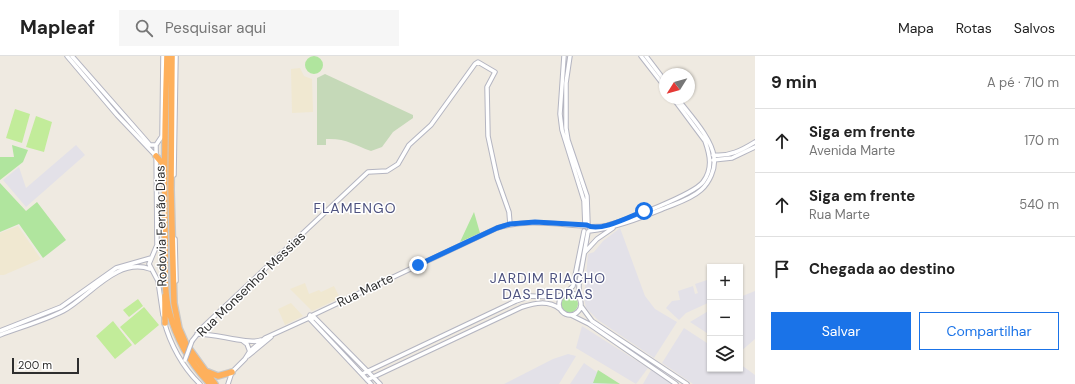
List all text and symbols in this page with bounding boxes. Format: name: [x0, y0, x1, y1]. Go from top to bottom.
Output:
search box: [119, 10, 399, 46]
text: Mapleaf: [20, 15, 95, 40]
icon: search: [133, 17, 155, 39]
text: Pesquisar aqui: [165, 18, 266, 38]
text: Mapa: [898, 19, 934, 37]
text: Rotas: [956, 19, 992, 37]
text: Salvos: [1014, 19, 1055, 37]
north arrow: [659, 68, 695, 104]
text: 9 min: [771, 71, 817, 93]
text: A pé · 710 m: [987, 74, 1059, 91]
text: Siga em frente: [809, 122, 915, 142]
icon: ahead: [771, 130, 793, 152]
text: 170 m: [1024, 132, 1059, 149]
text: Avenida Marte: [809, 142, 895, 159]
street label: Rodovia Fernão Dias: [151, 165, 171, 287]
text: Siga em frente: [809, 186, 915, 206]
icon: ahead: [771, 194, 793, 216]
text: 540 m: [1019, 196, 1059, 213]
district label: FLAMENGO: [314, 199, 396, 217]
route start: [635, 202, 653, 220]
text: Rua Marte: [809, 206, 870, 223]
street label: Rua Monsenhor Messias: [193, 228, 309, 340]
route end: [409, 256, 427, 274]
icon: arrive: [771, 258, 793, 280]
text: Chegada ao destino: [809, 259, 955, 279]
map controls: [707, 264, 743, 372]
button: +: [707, 264, 743, 300]
street label: Rua Marte: [334, 269, 396, 311]
district label: JARDIM RIACHO DAS PEDRAS: [490, 269, 606, 303]
button: −: [707, 300, 743, 336]
button: Salvar: [771, 312, 911, 350]
button: Compartilhar: [919, 312, 1059, 350]
button: layers: [707, 336, 743, 372]
scale bar: [12, 356, 79, 375]
text: 200 m: [18, 358, 52, 372]

